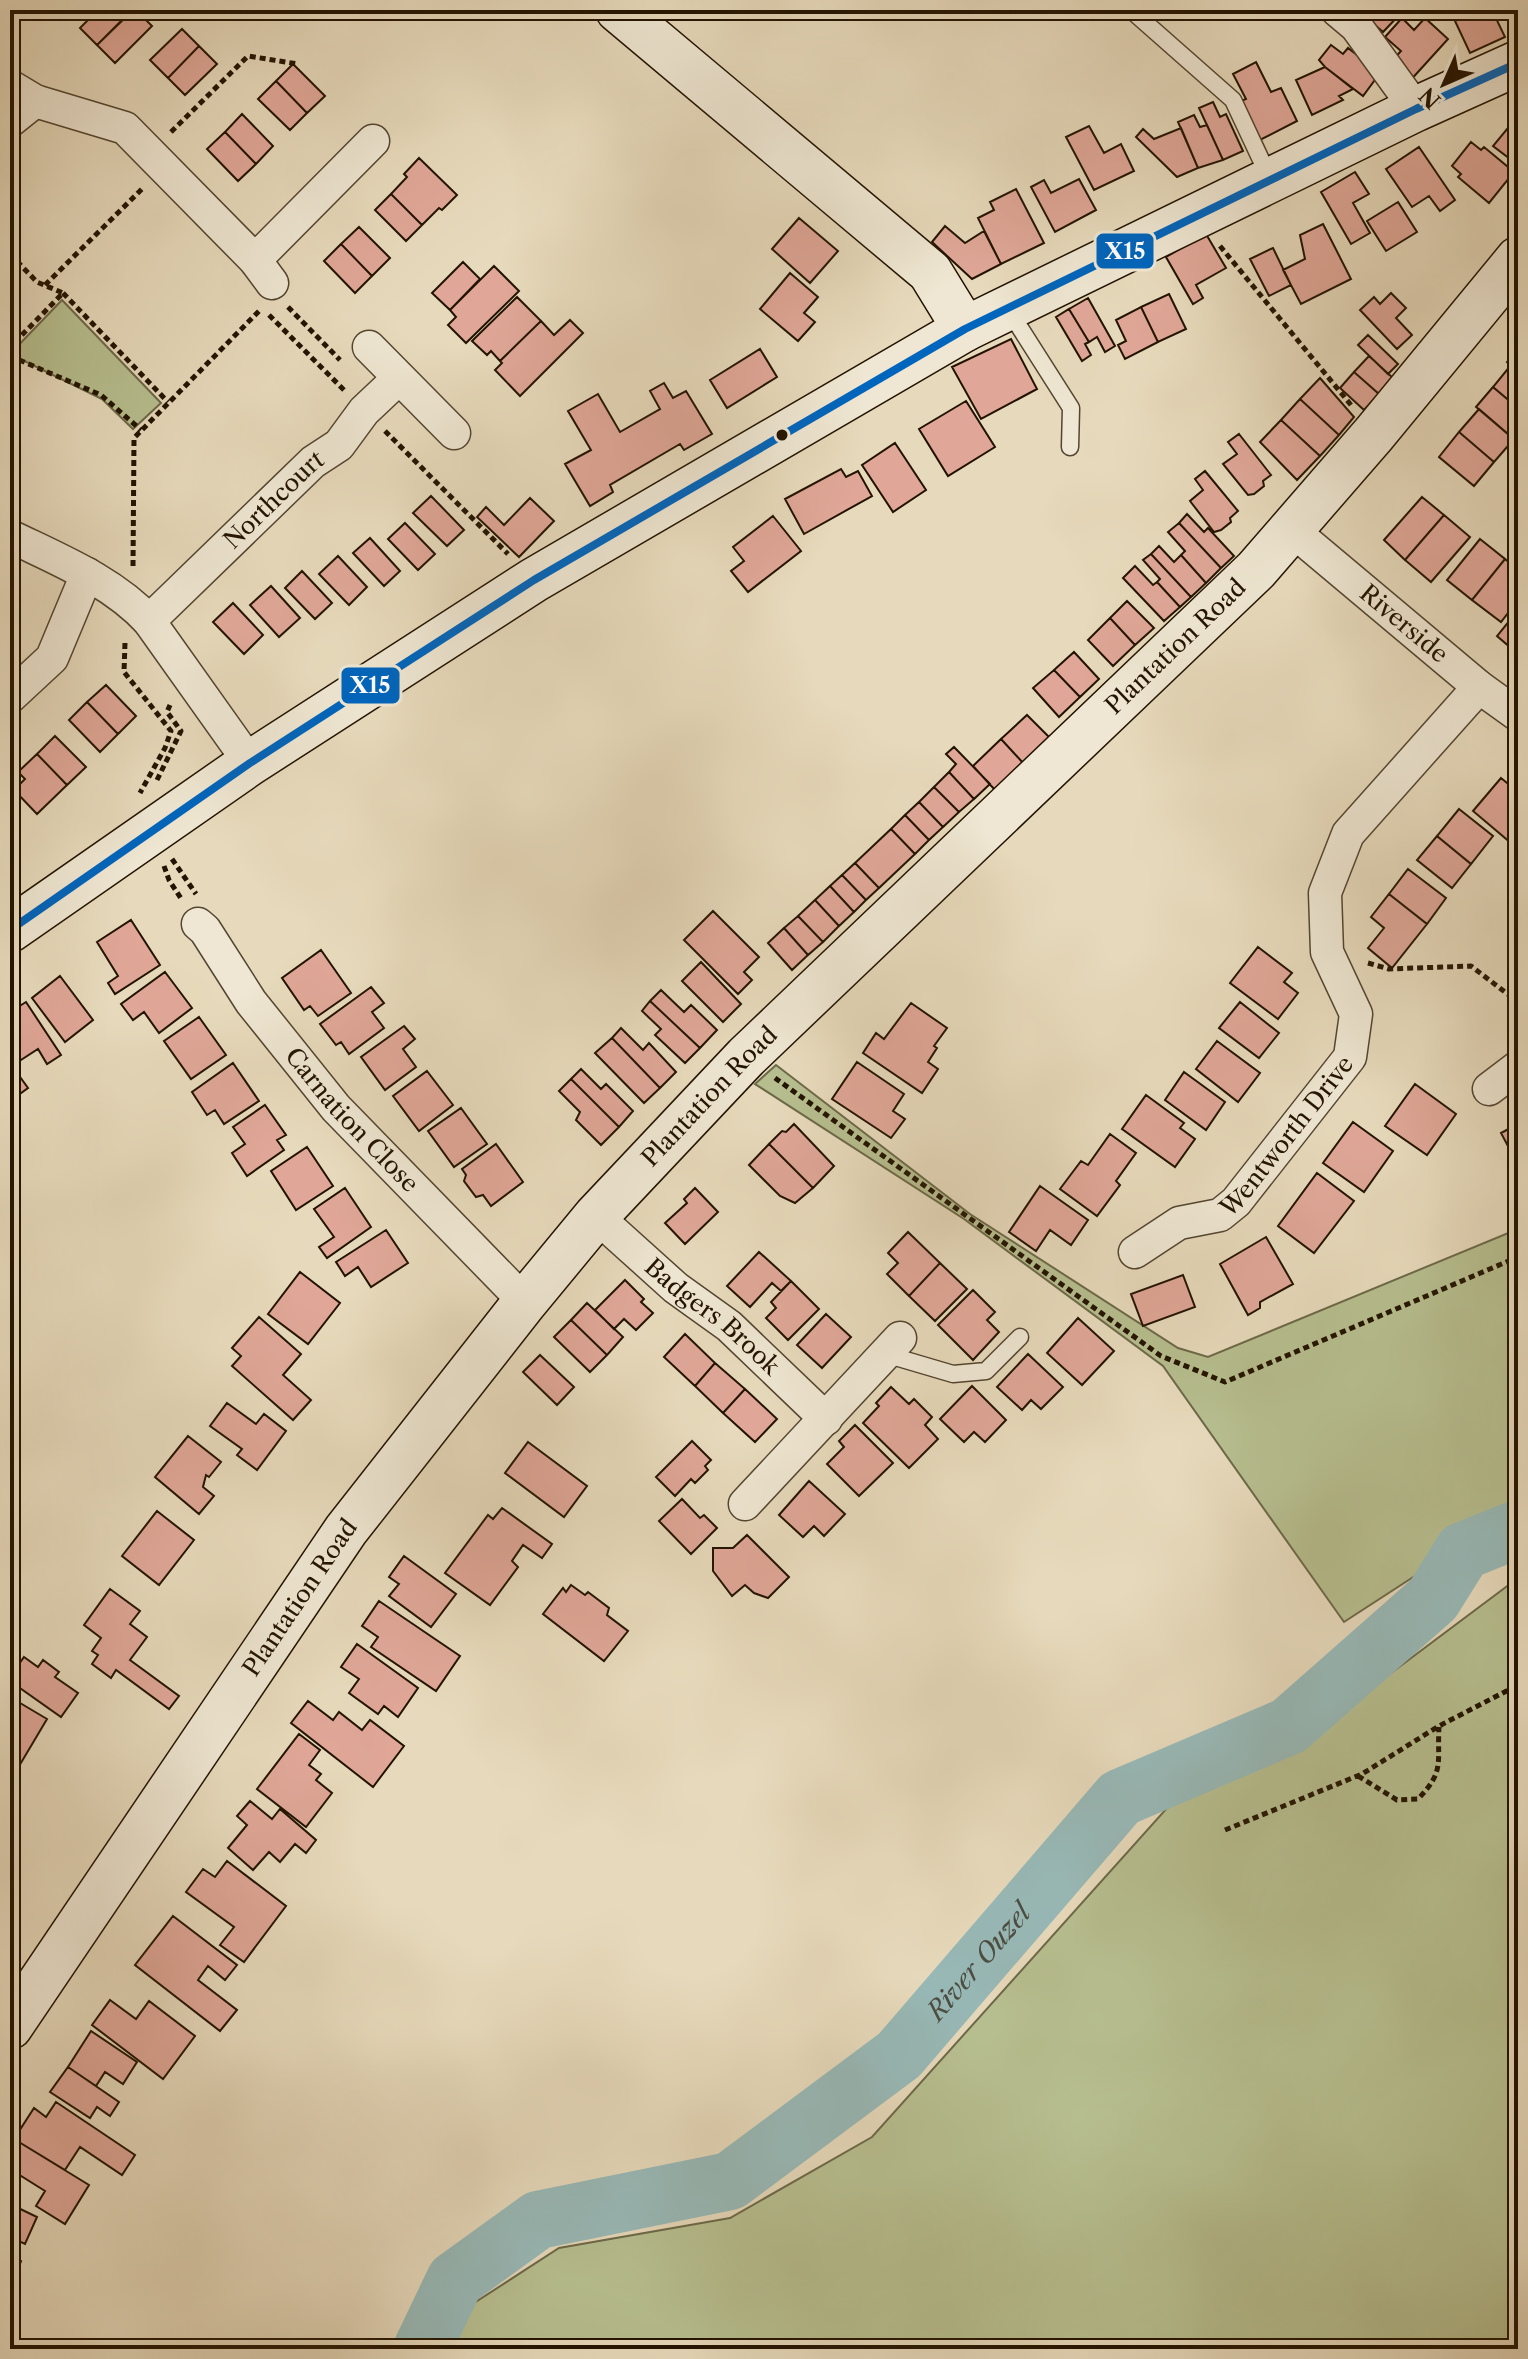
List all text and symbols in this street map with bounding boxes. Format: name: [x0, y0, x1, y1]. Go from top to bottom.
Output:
north arrow: [1404, 44, 1484, 124]
text: N: [1414, 81, 1447, 114]
line badge: X15: [1095, 232, 1155, 270]
text: X15: [1104, 238, 1145, 265]
unlabelled marker: [774, 427, 790, 443]
street label: Northcourt: [217, 444, 329, 555]
street label: Plantation Road: [1099, 572, 1252, 720]
street label: Riverside: [1354, 578, 1454, 669]
line badge: X15: [340, 666, 401, 705]
text: X15: [349, 672, 390, 699]
street label: Plantation Road: [635, 1020, 783, 1172]
street label: Carnation Close: [279, 1042, 425, 1198]
street label: Wentworth Drive: [1213, 1050, 1359, 1224]
street label: Badgers Brook: [639, 1252, 787, 1382]
street label: Plantation Road: [236, 1513, 363, 1682]
water label: River Ouzel: [919, 1895, 1039, 2029]

